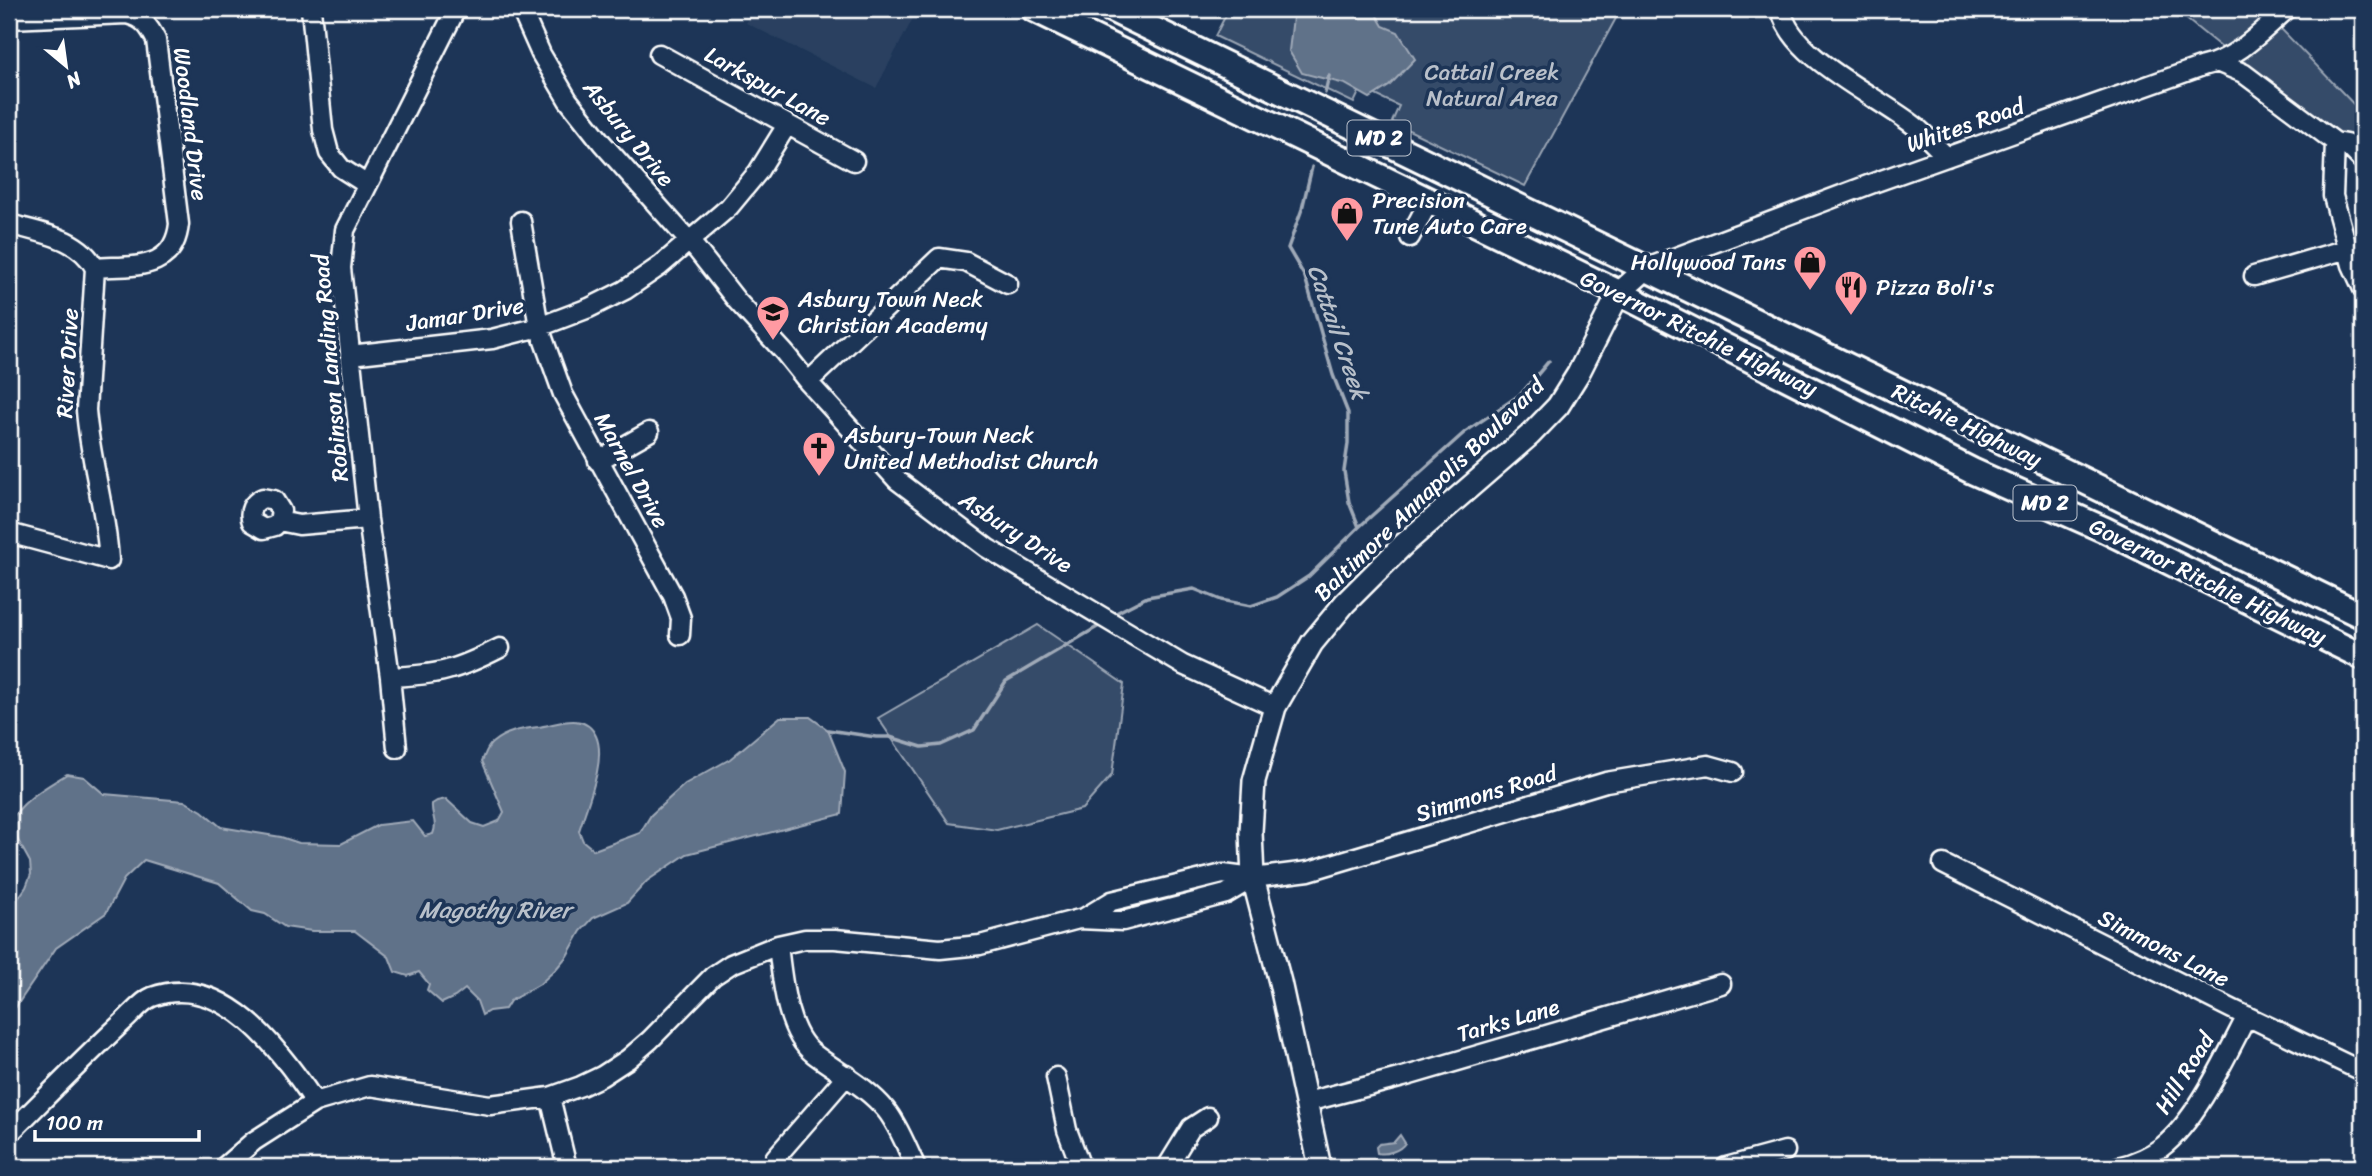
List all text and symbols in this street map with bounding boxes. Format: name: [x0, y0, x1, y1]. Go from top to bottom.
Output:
north arrow: [32, 32, 102, 102]
street label: Larkspur Lane: [697, 35, 839, 138]
street label: Woodland Drive: [161, 45, 220, 203]
park label: Cattail Creek Natural Area: [1425, 52, 1559, 119]
text: N: [60, 62, 89, 98]
street label: Asbury Drive: [571, 70, 685, 196]
street label: Whites Road: [1901, 86, 2031, 165]
road number: MD 2: [1348, 120, 1410, 156]
place label: Precision Tune Auto Care: [1372, 180, 1527, 247]
shop icon: Precision Tune Auto Care: [1328, 194, 1366, 243]
place label: Hollywood Tans: [1631, 242, 1786, 283]
shop icon: Hollywood Tans: [1791, 243, 1829, 292]
street label: Robinson Landing Road: [300, 251, 361, 483]
street label: Governor Ritchie Highway: [1573, 258, 1825, 409]
water label: Cattail Creek: [1295, 259, 1381, 407]
place label: Pizza Boli's: [1876, 267, 1994, 308]
restaurant icon: Pizza Boli's: [1832, 268, 1870, 317]
place label: Asbury Town Neck Christian Academy: [797, 279, 988, 346]
street label: Jamar Drive: [402, 285, 527, 344]
school or university icon: Asbury Town Neck Christian Academy: [754, 293, 792, 342]
street label: River Drive: [44, 307, 91, 419]
street label: Baltimore Annapolis Boulevard: [1304, 366, 1556, 612]
street label: Ritchie Highway: [1885, 371, 2049, 480]
street label: Marnel Drive: [582, 404, 681, 537]
place label: Asbury-Town Neck United Methodist Church: [843, 415, 1098, 482]
church icon: Asbury-Town Neck United Methodist Church: [800, 429, 838, 478]
street label: Asbury Drive: [950, 480, 1081, 585]
road number: MD 2: [2014, 486, 2076, 520]
street label: Governor Ritchie Highway: [2082, 506, 2334, 657]
street label: Simmons Road: [1410, 752, 1564, 834]
water label: Magothy River: [419, 889, 575, 931]
street label: Simmons Lane: [2091, 898, 2237, 999]
street label: Tarks Lane: [1452, 986, 1564, 1055]
street label: Hill Road: [2143, 1022, 2227, 1123]
scale bar: [35, 1099, 200, 1143]
text: 100 m: [46, 1104, 103, 1142]

